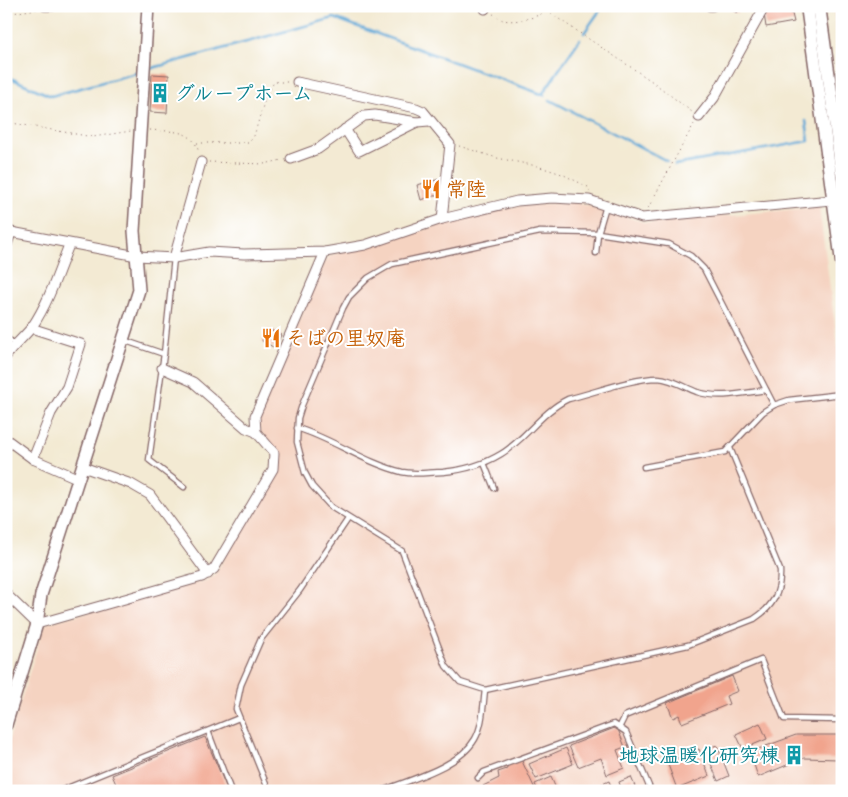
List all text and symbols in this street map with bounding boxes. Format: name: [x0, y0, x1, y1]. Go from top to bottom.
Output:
place label: グループホーム: [175, 81, 313, 106]
building icon: グループホーム: [149, 82, 171, 104]
place label: 常陸: [446, 177, 486, 202]
restaurant icon: 常陸: [420, 178, 442, 200]
place label: そばの里奴庵: [286, 326, 405, 351]
restaurant icon: そばの里奴庵: [260, 327, 282, 349]
place label: 地球温暖化研究棟: [619, 743, 780, 768]
building icon: 地球温暖化研究棟: [783, 744, 805, 766]

